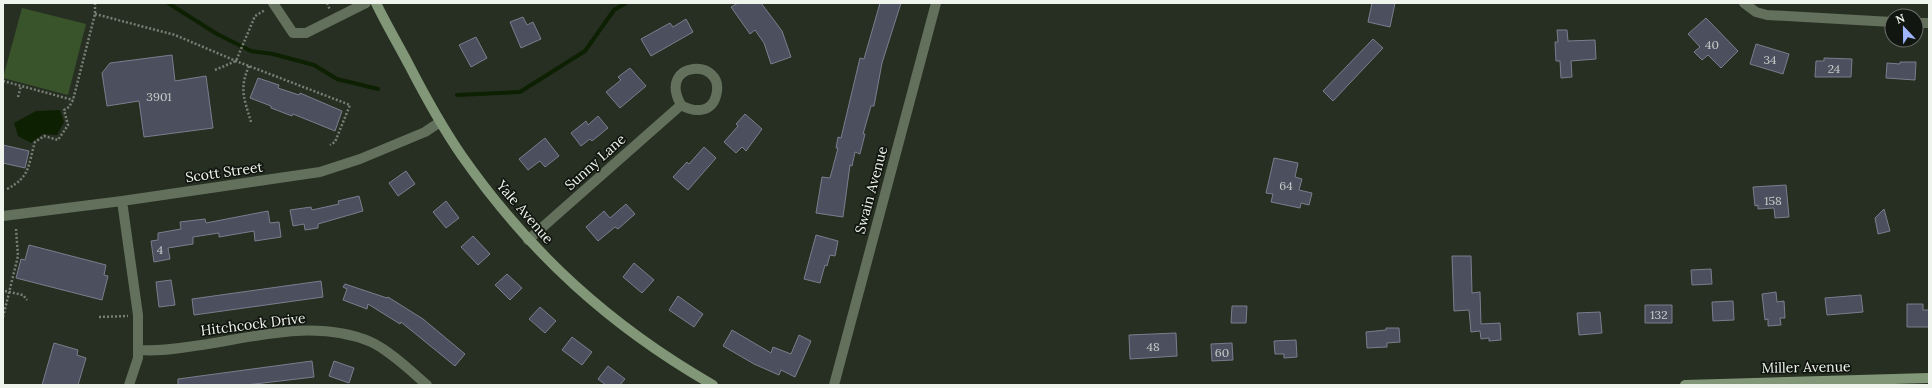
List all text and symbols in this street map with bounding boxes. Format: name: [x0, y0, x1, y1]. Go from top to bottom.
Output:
north arrow: [1884, 8, 1924, 48]
text: N: [1894, 10, 1907, 27]
house number: 40: [1705, 37, 1719, 52]
house number: 34: [1763, 52, 1777, 67]
house number: 24: [1828, 61, 1841, 76]
house number: 3901: [146, 89, 172, 104]
street label: Sunny Lane: [561, 130, 630, 194]
street label: Swain Avenue: [851, 144, 891, 236]
street label: Scott Street: [184, 158, 264, 186]
street label: Yale Avenue: [492, 176, 558, 248]
house number: 64: [1279, 178, 1293, 193]
house number: 158: [1764, 193, 1782, 208]
house number: 4: [157, 242, 164, 257]
house number: 132: [1650, 307, 1668, 322]
street label: Hitchcock Drive: [200, 309, 307, 339]
house number: 48: [1146, 339, 1160, 354]
house number: 60: [1215, 345, 1229, 360]
street label: Miller Avenue: [1761, 357, 1851, 377]

